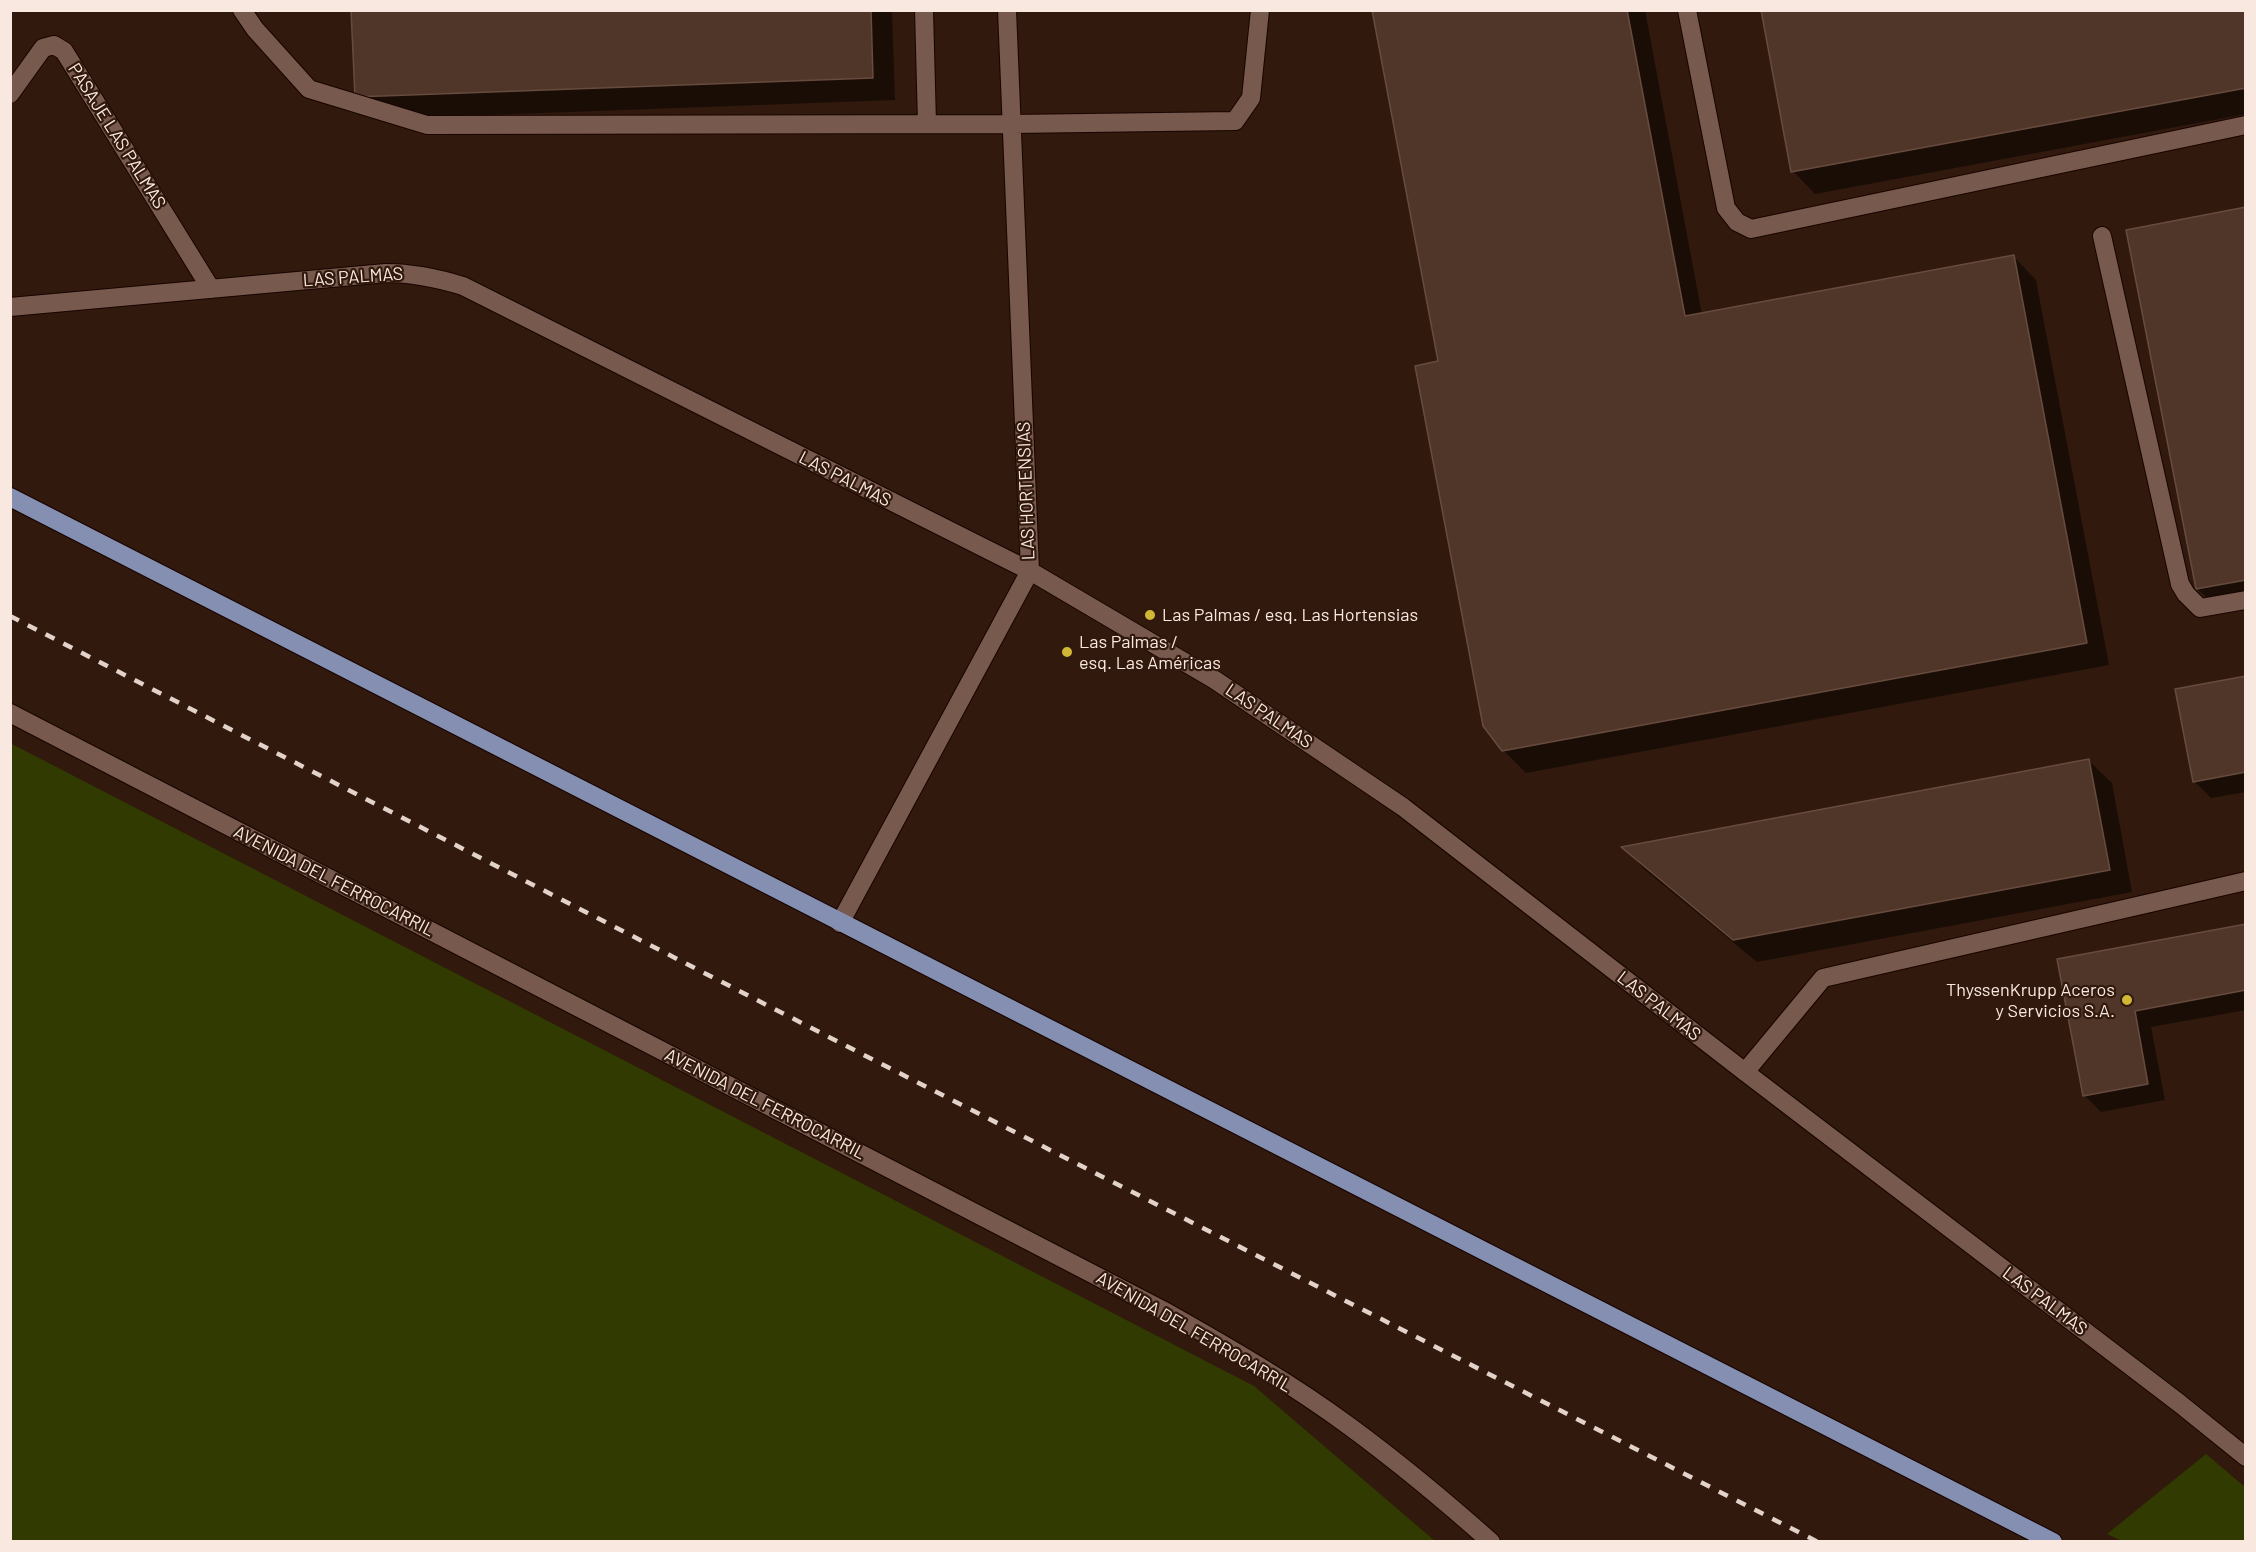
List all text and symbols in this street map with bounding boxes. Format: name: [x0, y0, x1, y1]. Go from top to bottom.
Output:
street label: PASAJE LAS PALMAS: [63, 59, 171, 213]
street label: LAS PALMAS: [302, 263, 404, 291]
street label: LAS HORTENSIAS: [1013, 421, 1039, 561]
street label: LAS PALMAS: [795, 447, 895, 511]
place label: Las Palmas / esq. Las Hortensias: [1162, 604, 1418, 626]
marker: Las Palmas / esq. Las Hortensias: [1143, 608, 1157, 622]
place label: Las Palmas / esq. Las Américas: [1079, 631, 1221, 674]
marker: Las Palmas / esq. Las Américas: [1060, 645, 1074, 659]
street label: LAS PALMAS: [1221, 679, 1317, 753]
street label: AVENIDA DEL FERROCARRIL: [230, 821, 438, 941]
street label: LAS PALMAS: [1613, 967, 1705, 1045]
place label: ThyssenKrupp Aceros y Servicios S.A.: [1946, 979, 2115, 1022]
marker: ThyssenKrupp Aceros y Servicios S.A.: [2120, 993, 2134, 1007]
street label: AVENIDA DEL FERROCARRIL: [661, 1044, 869, 1164]
street label: LAS PALMAS: [1998, 1262, 2092, 1340]
street label: AVENIDA DEL FERROCARRIL: [1092, 1267, 1296, 1397]

